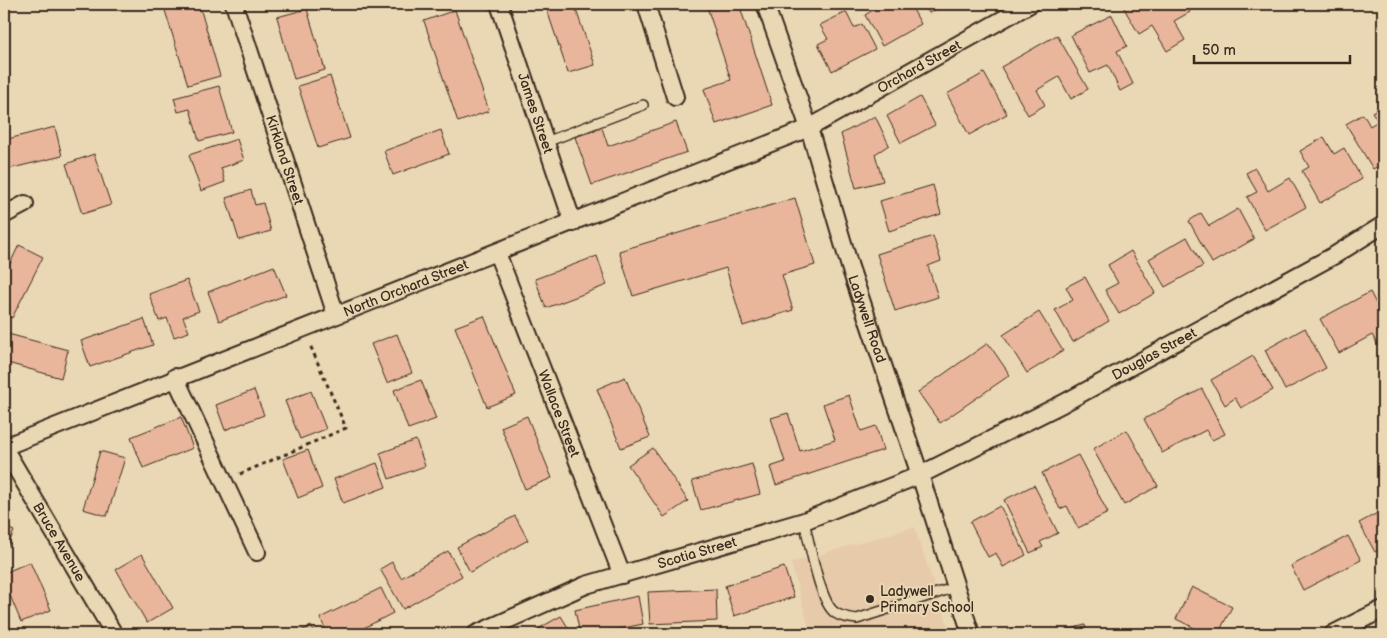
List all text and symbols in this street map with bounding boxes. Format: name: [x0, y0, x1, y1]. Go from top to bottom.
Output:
scale bar: [1194, 32, 1351, 64]
street label: Orchard Street: [874, 36, 964, 97]
text: 50 m: [1202, 41, 1236, 60]
street label: James Street: [514, 71, 558, 156]
street label: Kirkland Street: [263, 113, 308, 207]
street label: North Orchard Street: [341, 255, 471, 320]
street label: Ladywell Road: [845, 273, 890, 365]
street label: Douglas Street: [1109, 324, 1200, 384]
street label: Wallace Street: [535, 367, 584, 460]
street label: Bruce Avenue: [30, 499, 89, 584]
street label: Scotia Street: [656, 533, 739, 572]
place label: Ladywell Primary School: [880, 583, 974, 616]
marker: Ladywell Primary School: [864, 593, 876, 605]

